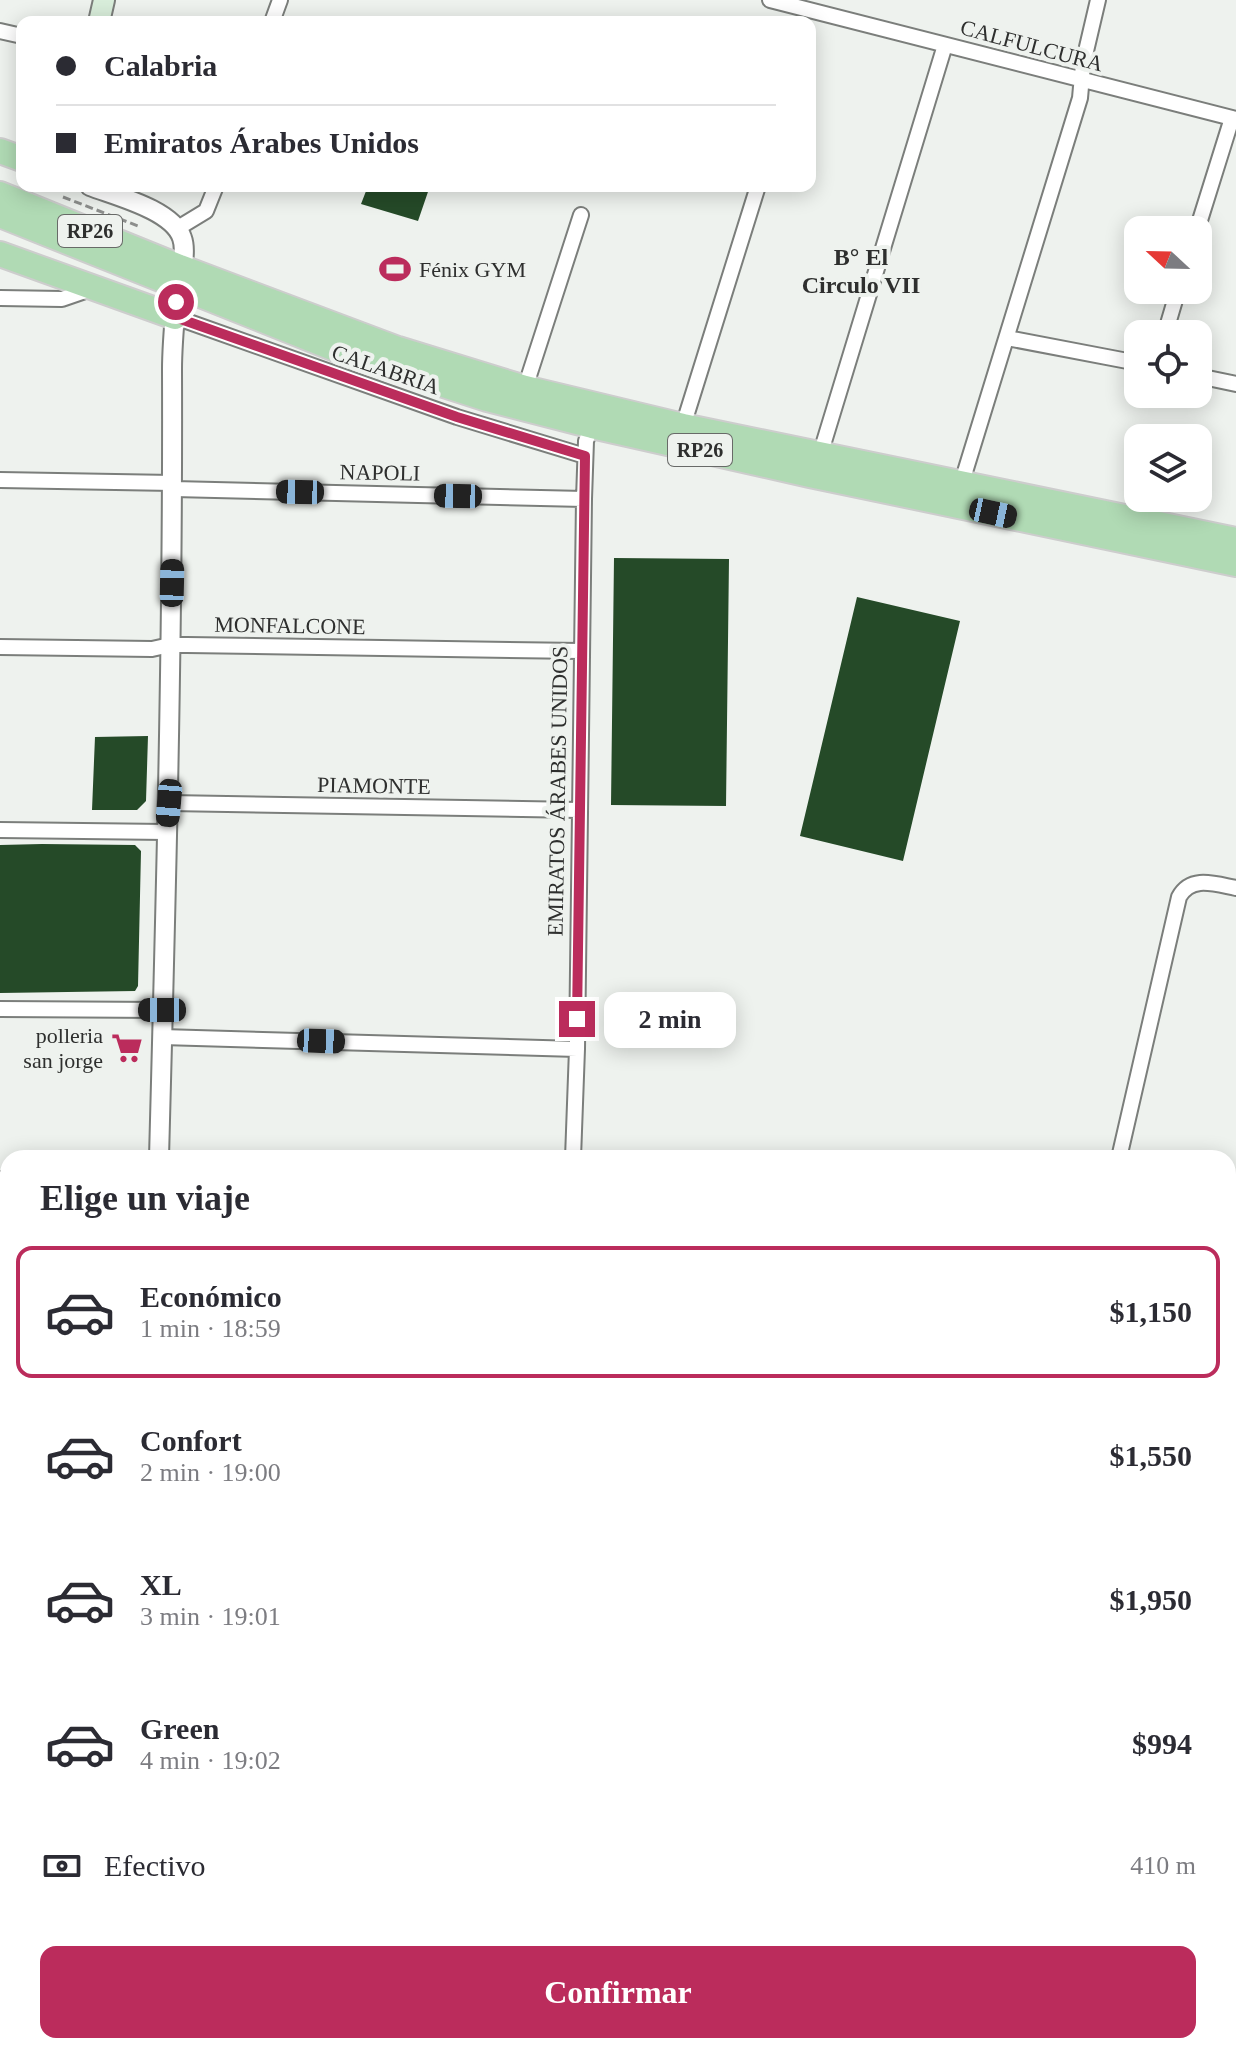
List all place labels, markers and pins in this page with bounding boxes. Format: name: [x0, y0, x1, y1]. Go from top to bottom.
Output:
sports icon: Fénix GYM: [378, 252, 412, 286]
place label: Fénix GYM: [419, 257, 526, 282]
place label: polleria san jorge: [23, 1023, 103, 1073]
supermarket icon: polleria san jorge: [110, 1031, 144, 1065]

